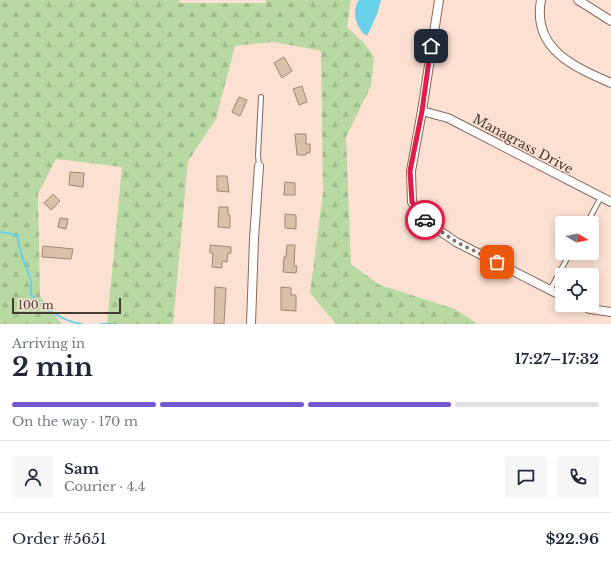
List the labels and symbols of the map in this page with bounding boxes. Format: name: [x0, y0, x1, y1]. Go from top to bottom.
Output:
pin: [414, 29, 448, 63]
street label: Managrass Drive: [470, 110, 576, 178]
courier: [405, 200, 445, 240]
north arrow: [555, 216, 599, 260]
pin: [480, 245, 514, 279]
scale bar: [12, 296, 121, 315]

